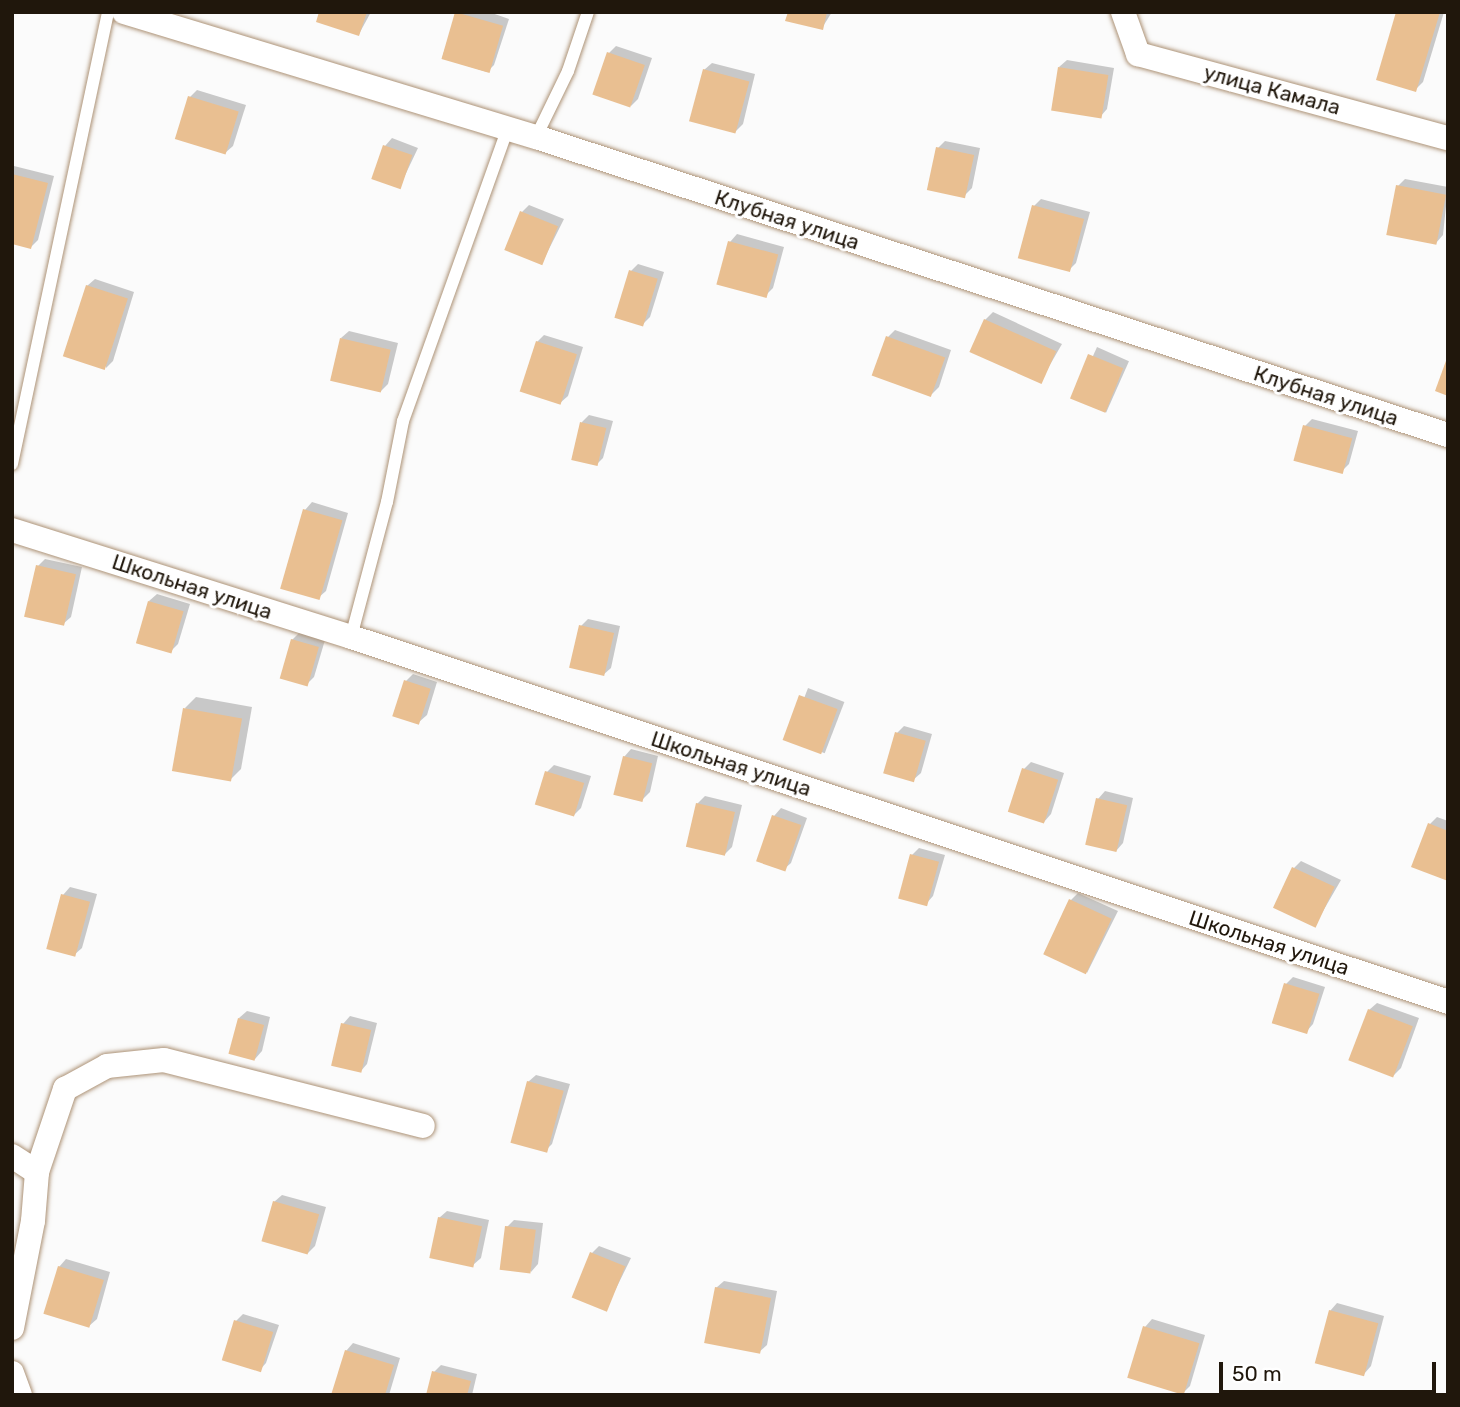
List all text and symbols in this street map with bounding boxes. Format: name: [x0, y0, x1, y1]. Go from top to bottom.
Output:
street label: улица Камала: [1201, 60, 1343, 120]
street label: Клубная улица: [711, 185, 863, 255]
street label: Клубная улица: [1250, 361, 1402, 431]
street label: Школьная улица: [109, 549, 275, 625]
street label: Школьная улица: [648, 726, 814, 802]
street label: Школьная улица: [1186, 905, 1352, 981]
scale bar: [1222, 1348, 1439, 1392]
text: 50 m: [1232, 1361, 1282, 1386]

